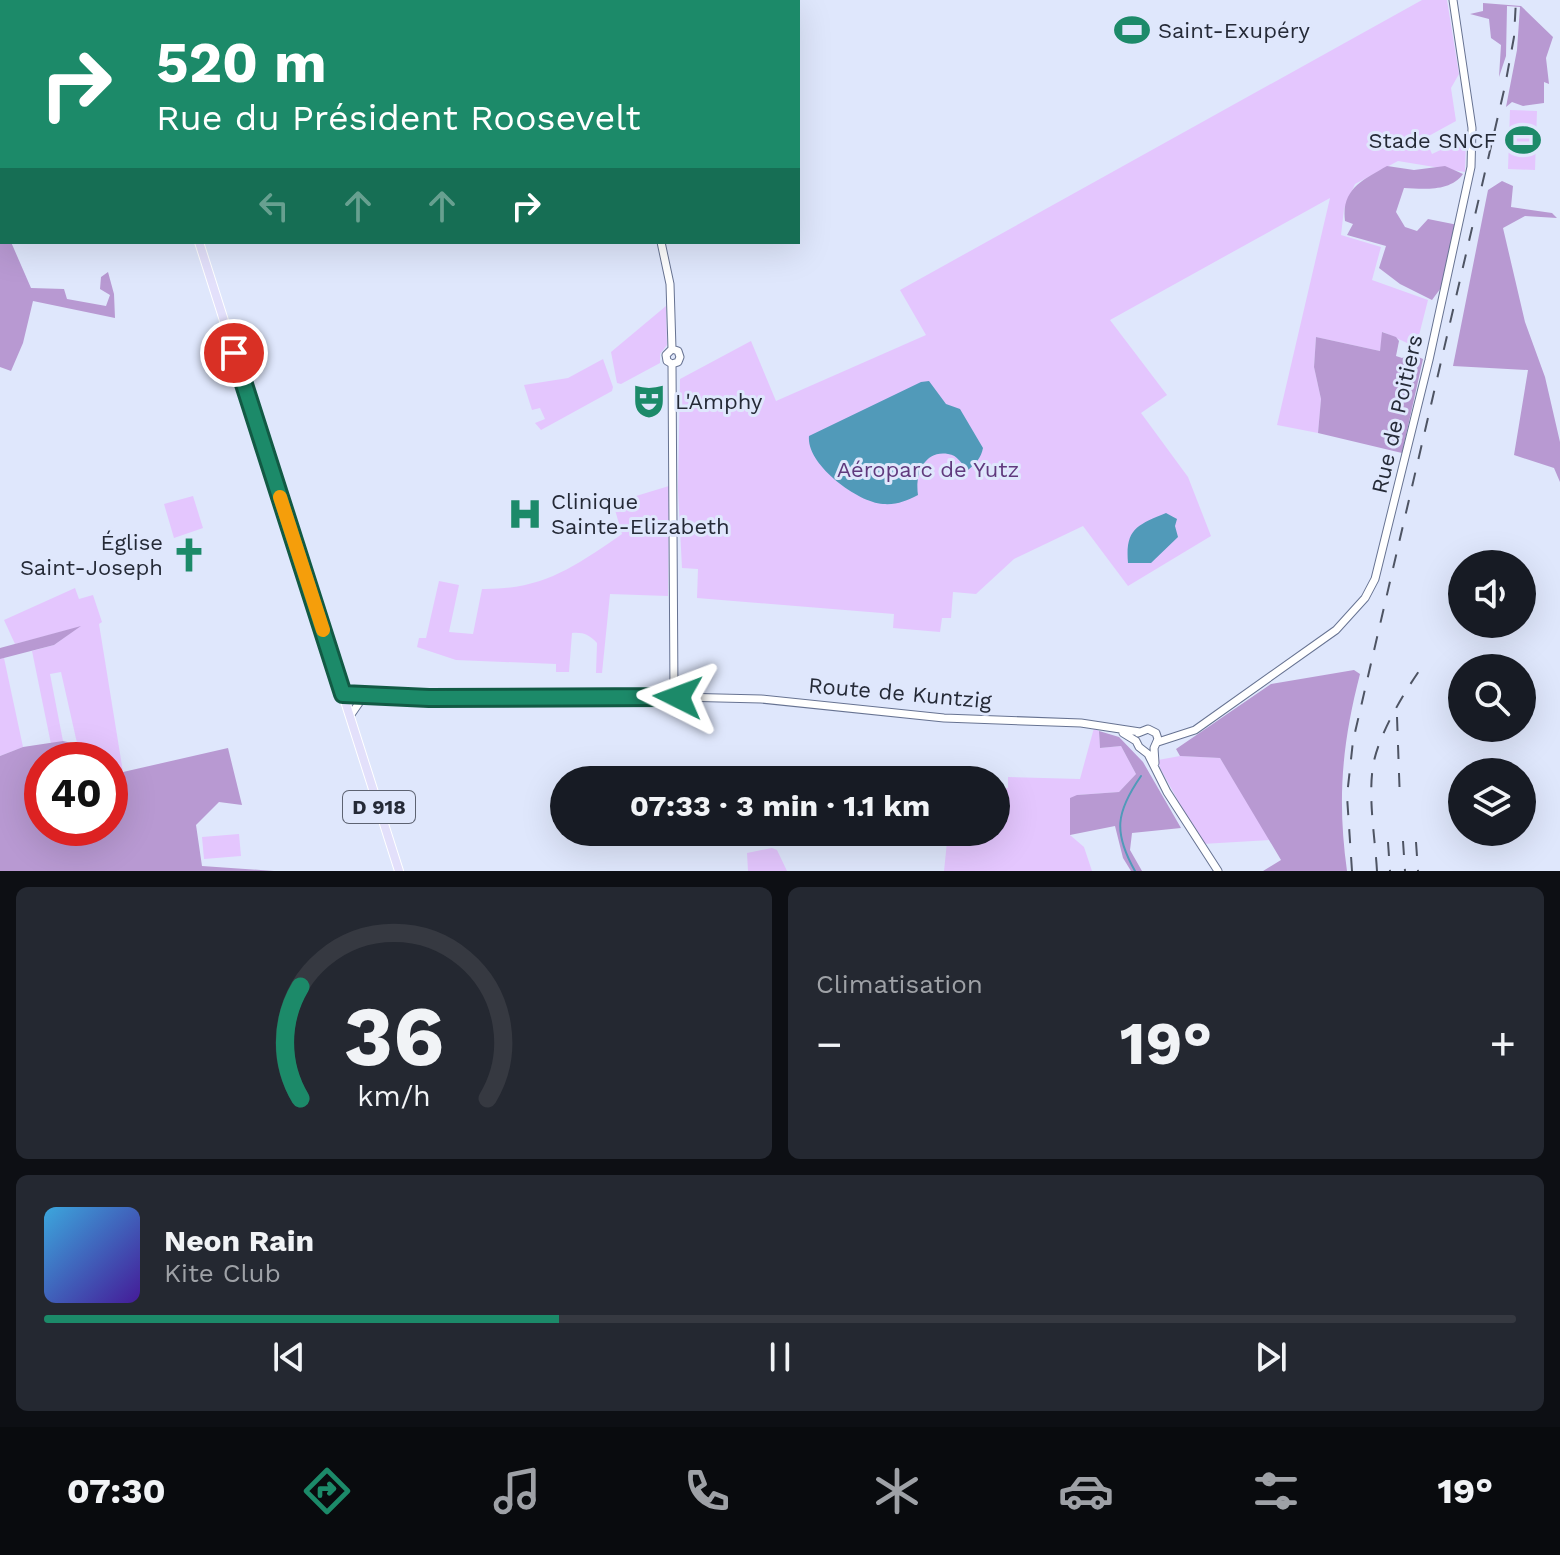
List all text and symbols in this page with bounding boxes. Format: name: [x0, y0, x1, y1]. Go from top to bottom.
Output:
sports icon: Saint-Exupéry: [1113, 11, 1151, 49]
place label: Saint-Exupéry: [1158, 18, 1311, 43]
text: 520 m: [156, 30, 327, 96]
icon: right: [24, 32, 128, 136]
text: Rue du Président Roosevelt: [156, 97, 641, 139]
sports icon: Stade SNCF: [1504, 121, 1542, 159]
place label: Stade SNCF: [1368, 128, 1497, 153]
icon: left: [252, 184, 296, 228]
icon: ahead: [336, 184, 380, 228]
icon: ahead: [420, 184, 464, 228]
icon: right: [504, 184, 548, 228]
pin: [200, 319, 268, 387]
icon: arrive: [212, 331, 256, 375]
street label: Rue de Poitiers: [1367, 332, 1427, 496]
theatre icon: L'Amphy: [630, 382, 668, 420]
place label: L'Amphy: [675, 389, 763, 414]
park label: Aéroparc de Yutz: [837, 457, 1019, 482]
place label: Clinique Sainte-Elizabeth: [551, 489, 730, 539]
hospital icon: Clinique Sainte-Elizabeth: [506, 495, 544, 533]
place label: Église Saint-Joseph: [20, 530, 163, 580]
church icon: Église Saint-Joseph: [170, 536, 208, 574]
map controls: [1448, 550, 1536, 846]
button: sound: [1448, 550, 1536, 638]
button: search: [1448, 654, 1536, 742]
position arrow: [636, 655, 720, 739]
street label: Route de Kuntzig: [807, 673, 993, 713]
speed limit sign: 40: [24, 742, 128, 846]
button: layers: [1448, 758, 1536, 846]
text: 07:33 · 3 min · 1.1 km: [630, 788, 930, 823]
road number: D 918: [343, 791, 415, 823]
text: Climatisation: [816, 969, 983, 999]
text: 36: [344, 988, 444, 1085]
text: 19°: [1120, 1008, 1212, 1079]
text: −: [816, 1018, 843, 1070]
text: +: [1489, 1018, 1516, 1070]
text: km/h: [357, 1079, 431, 1113]
text: Neon Rain: [164, 1223, 314, 1258]
text: Kite Club: [164, 1258, 281, 1288]
icon: previous: [267, 1335, 311, 1379]
icon: pause: [758, 1335, 802, 1379]
icon: next: [1249, 1335, 1293, 1379]
icon: directions: [299, 1463, 355, 1519]
icon: music: [489, 1463, 545, 1519]
icon: phone: [679, 1463, 735, 1519]
icon: climate: [869, 1463, 925, 1519]
icon: car: [1058, 1463, 1114, 1519]
icon: filters: [1248, 1463, 1304, 1519]
text: 07:30: [67, 1470, 166, 1512]
text: 19°: [1438, 1470, 1493, 1512]

